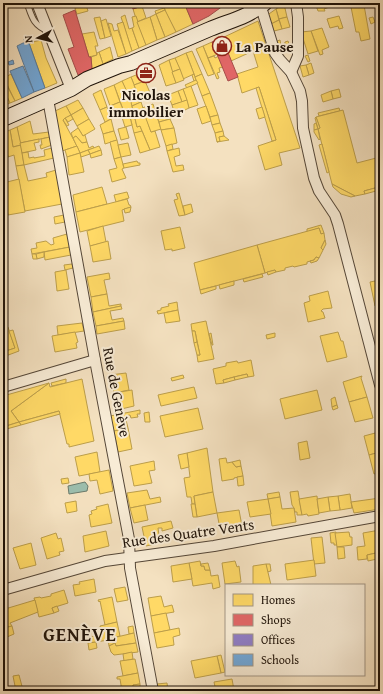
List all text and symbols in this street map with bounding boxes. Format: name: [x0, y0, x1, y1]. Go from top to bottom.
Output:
north arrow: [18, 18, 58, 58]
text: N: [20, 34, 36, 44]
shop icon: La Pause: [211, 35, 233, 57]
place label: La Pause: [236, 36, 294, 57]
office icon: Nicolas immobilier: [135, 62, 157, 84]
place label: Nicolas immobilier: [109, 84, 183, 122]
street label: Rue de Genève: [98, 345, 136, 439]
street label: Rue des Quatre Vents: [121, 513, 255, 553]
legend: [225, 584, 365, 676]
text: Homes: [261, 591, 296, 608]
text: Shops: [261, 611, 291, 628]
district label: GENÈVE: [43, 620, 117, 648]
text: Offices: [261, 631, 295, 648]
text: Schools: [261, 651, 299, 668]

